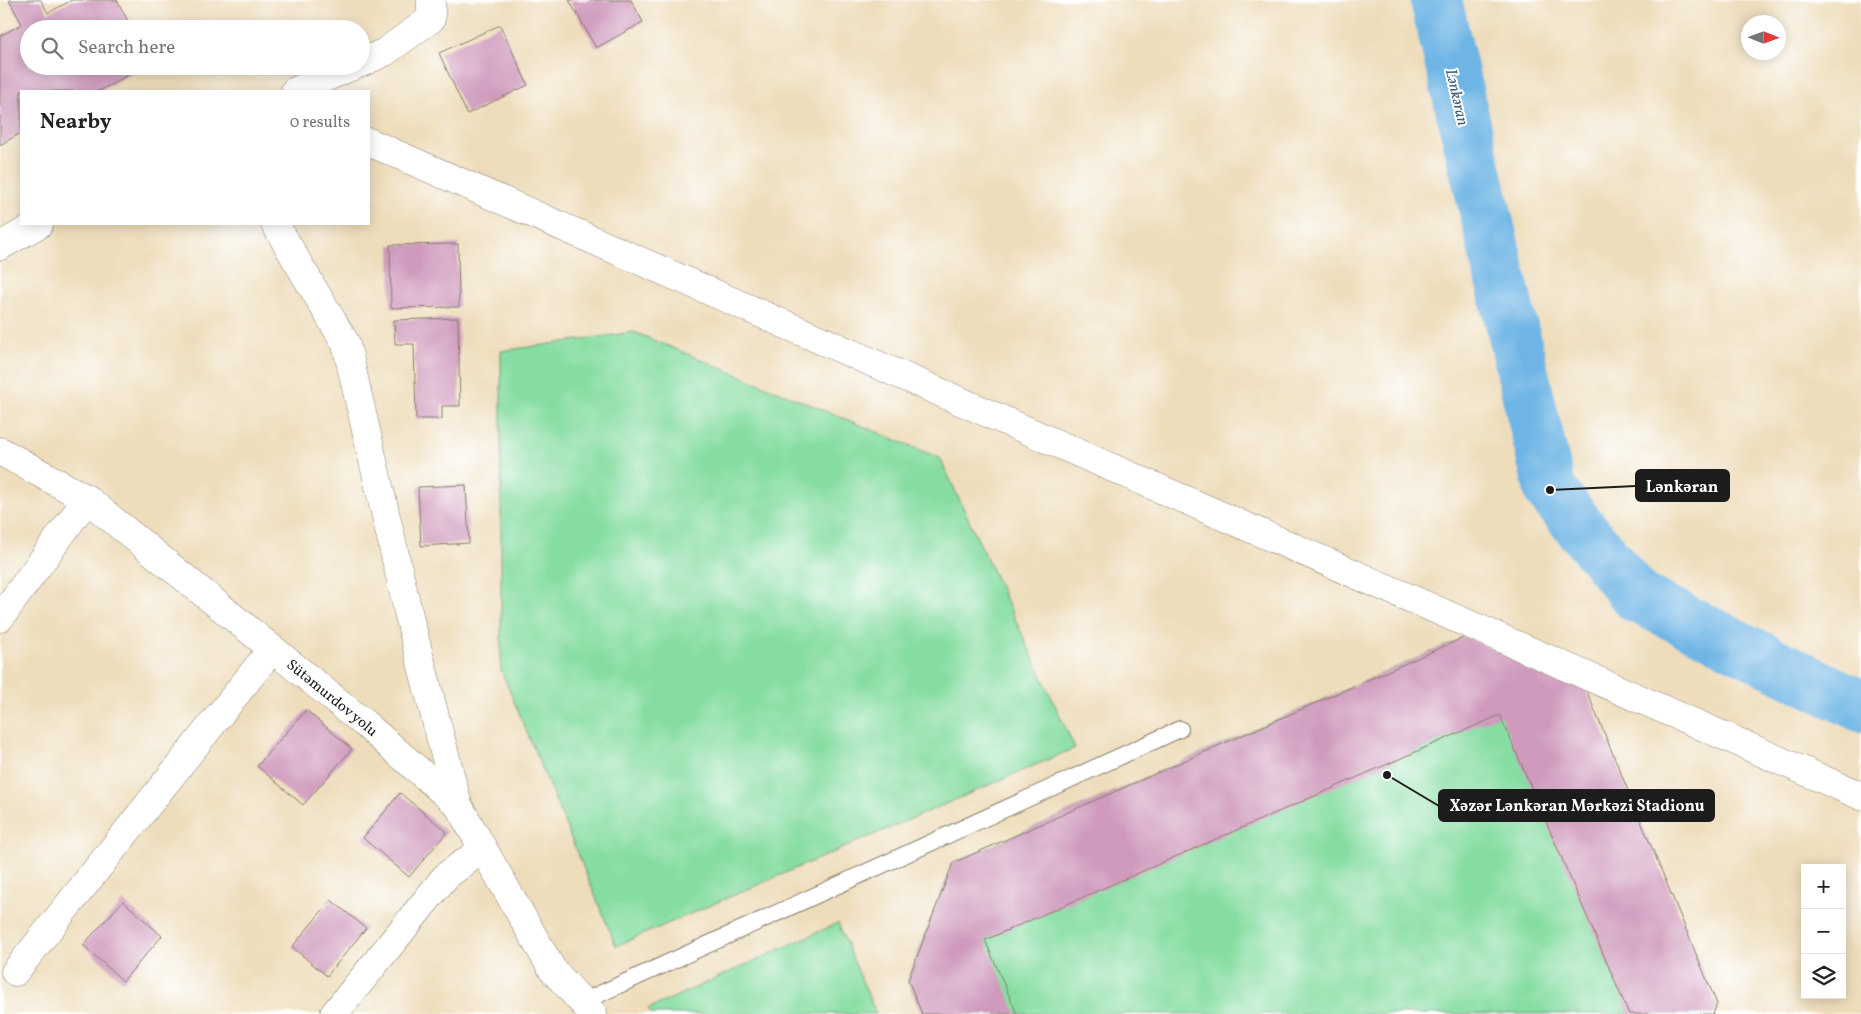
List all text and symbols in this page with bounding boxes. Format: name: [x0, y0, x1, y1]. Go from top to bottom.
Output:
north arrow: [1741, 15, 1786, 60]
search box: [20, 20, 370, 75]
icon: search: [38, 34, 66, 62]
text: Search here: [78, 35, 175, 61]
water label: Lənkəran: [1439, 67, 1473, 128]
text: Nearby: [40, 108, 111, 137]
text: 0 results: [290, 112, 350, 134]
callout: Lənkəran: [1636, 470, 1729, 501]
text: Lənkəran: [1646, 477, 1719, 499]
street label: Sütəmurdov yolu: [281, 655, 382, 742]
callout: Xəzər Lənkəran Mərkəzi Stadionu: [1439, 790, 1714, 821]
text: Xəzər Lənkəran Mərkəzi Stadionu: [1449, 796, 1705, 818]
map controls: [1801, 864, 1846, 999]
button: +: [1801, 864, 1846, 909]
button: −: [1801, 909, 1846, 954]
button: layers: [1801, 954, 1846, 999]

